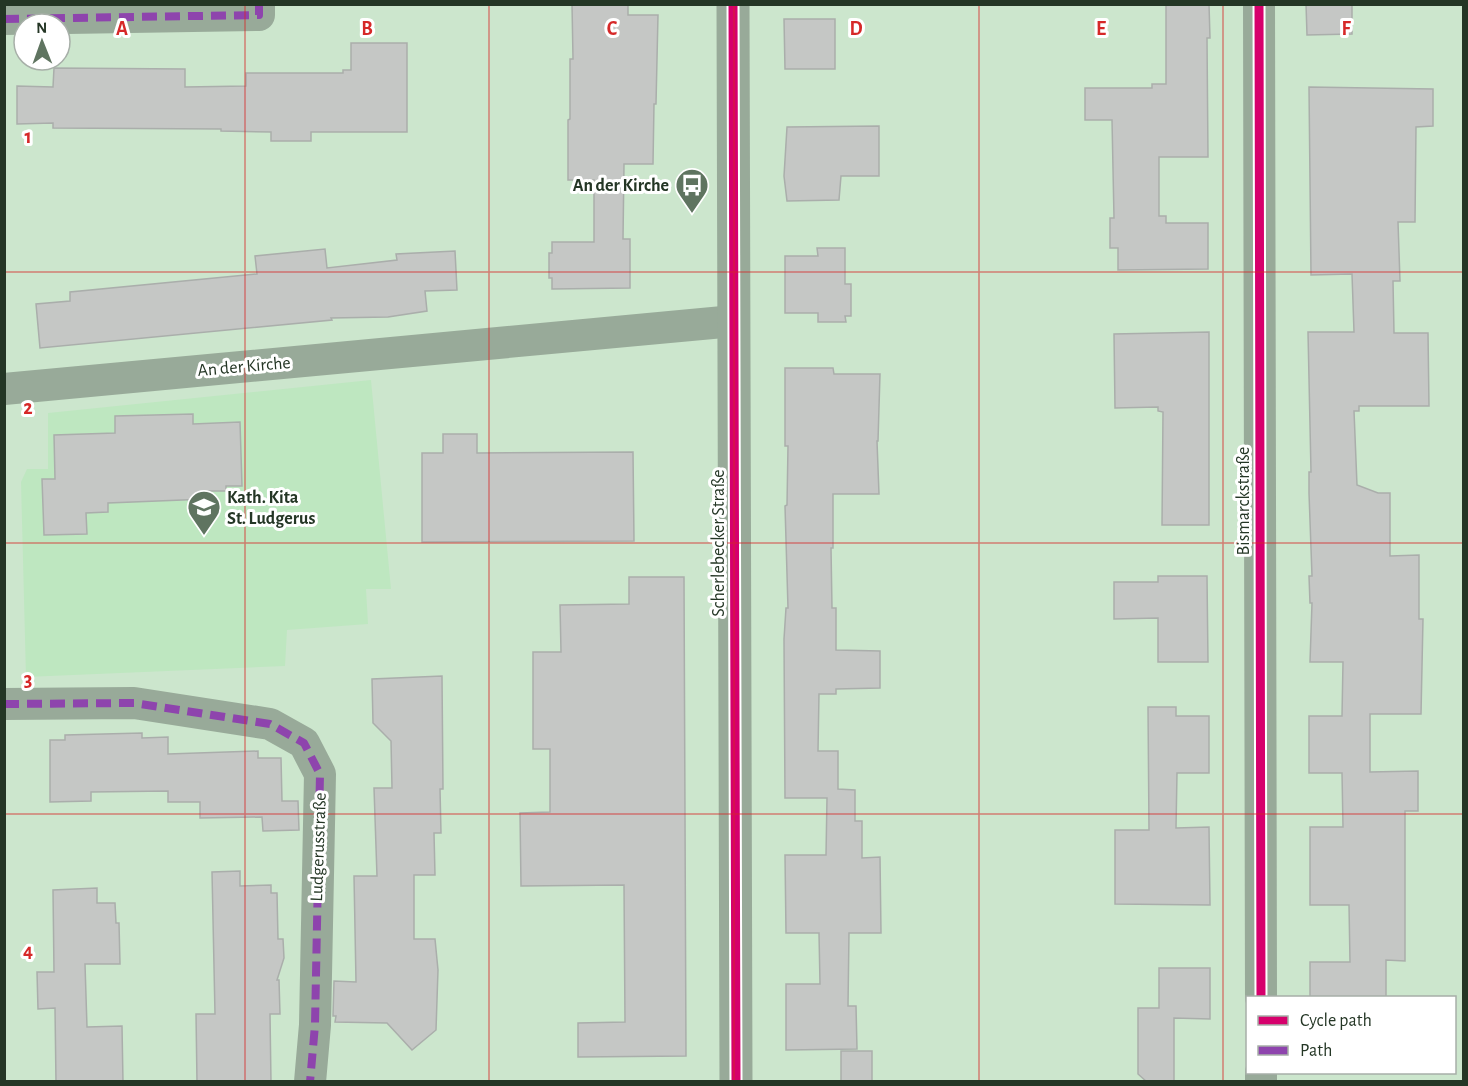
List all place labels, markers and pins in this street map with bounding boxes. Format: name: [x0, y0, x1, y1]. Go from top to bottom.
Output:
bus stop icon: An der Kirche: [674, 167, 710, 214]
place label: An der Kirche: [573, 177, 669, 195]
school or university icon: Kath. Kita St. Ludgerus: [186, 489, 222, 536]
place label: Kath. Kita St. Ludgerus: [227, 489, 315, 528]

